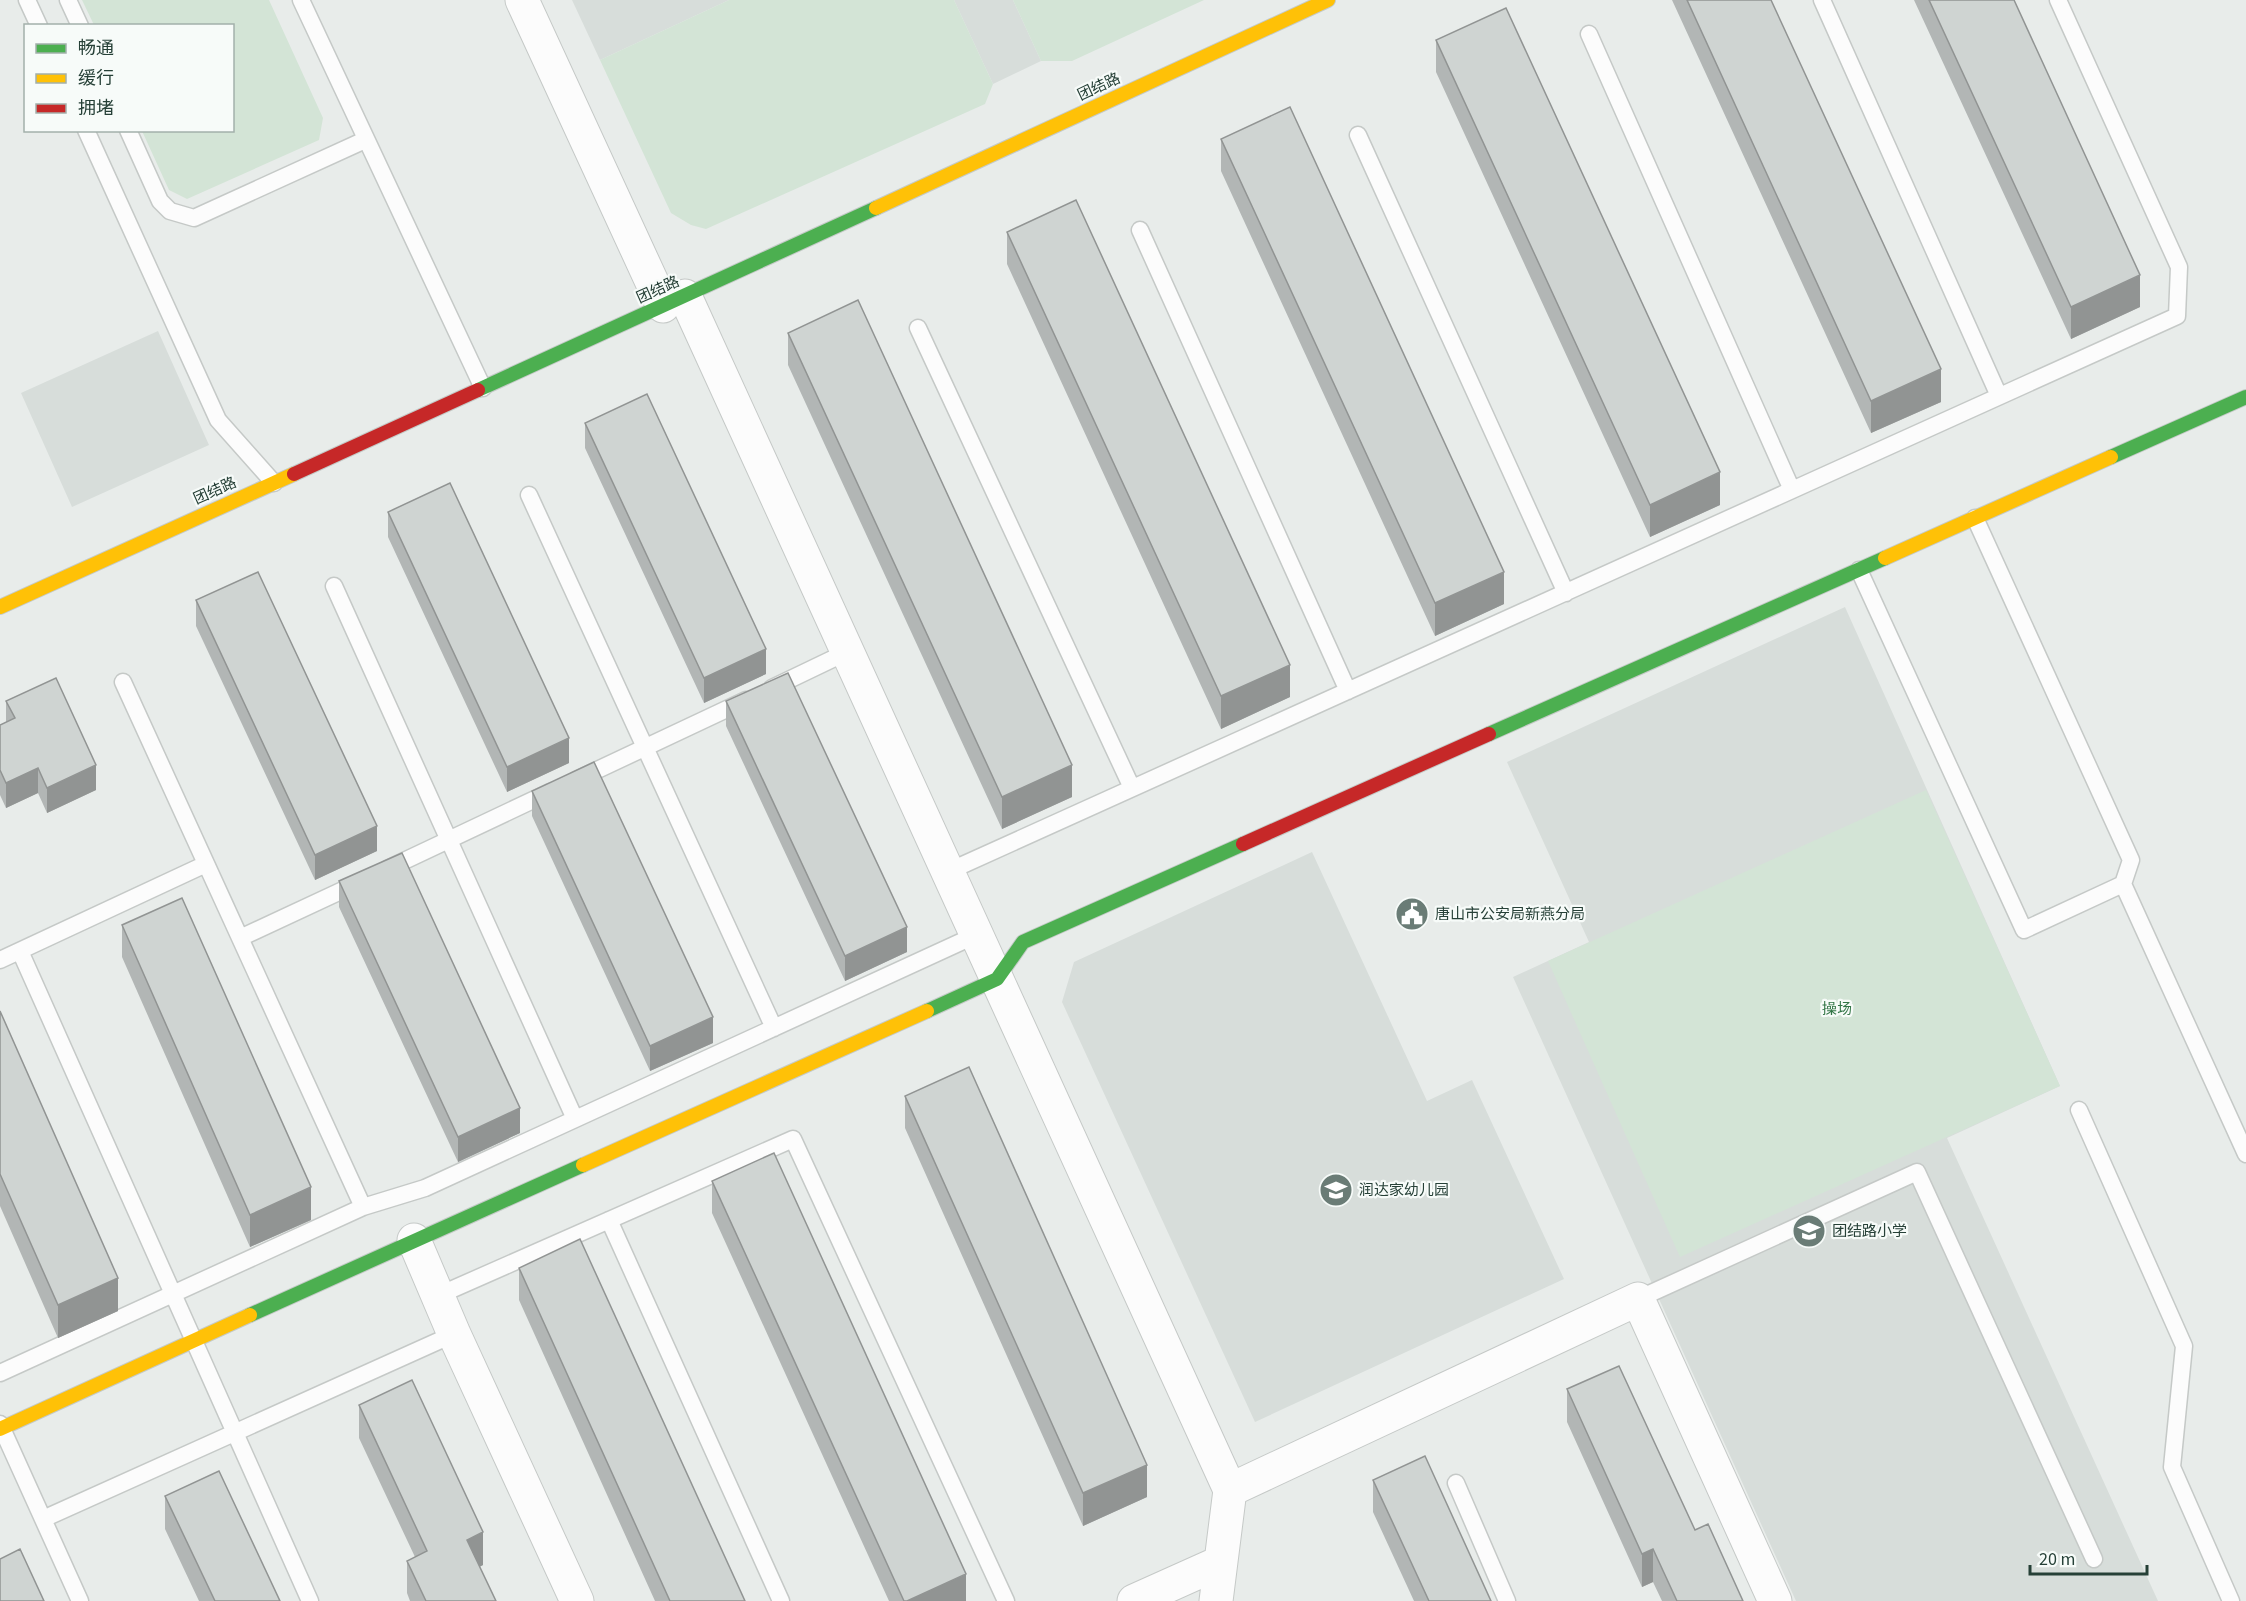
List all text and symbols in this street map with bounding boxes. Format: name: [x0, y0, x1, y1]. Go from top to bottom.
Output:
legend: [24, 24, 234, 132]
text: 畅通: [78, 36, 114, 61]
text: 缓行: [78, 66, 114, 91]
street label: 团结路: [1074, 68, 1124, 106]
text: 拥堵: [78, 96, 114, 121]
street label: 团结路: [633, 271, 683, 309]
street label: 团结路: [190, 472, 240, 510]
public building icon: 唐山市公安局新燕分局: [1394, 896, 1430, 932]
place label: 唐山市公安局新燕分局: [1435, 904, 1585, 925]
park label: 操场: [1822, 999, 1852, 1020]
school or university icon: 润达家幼儿园: [1318, 1172, 1354, 1208]
place label: 润达家幼儿园: [1359, 1180, 1449, 1201]
school or university icon: 团结路小学: [1791, 1213, 1827, 1249]
place label: 团结路小学: [1832, 1221, 1907, 1242]
scale bar: [2030, 1538, 2147, 1576]
text: 20 m: [2039, 1547, 2075, 1572]

